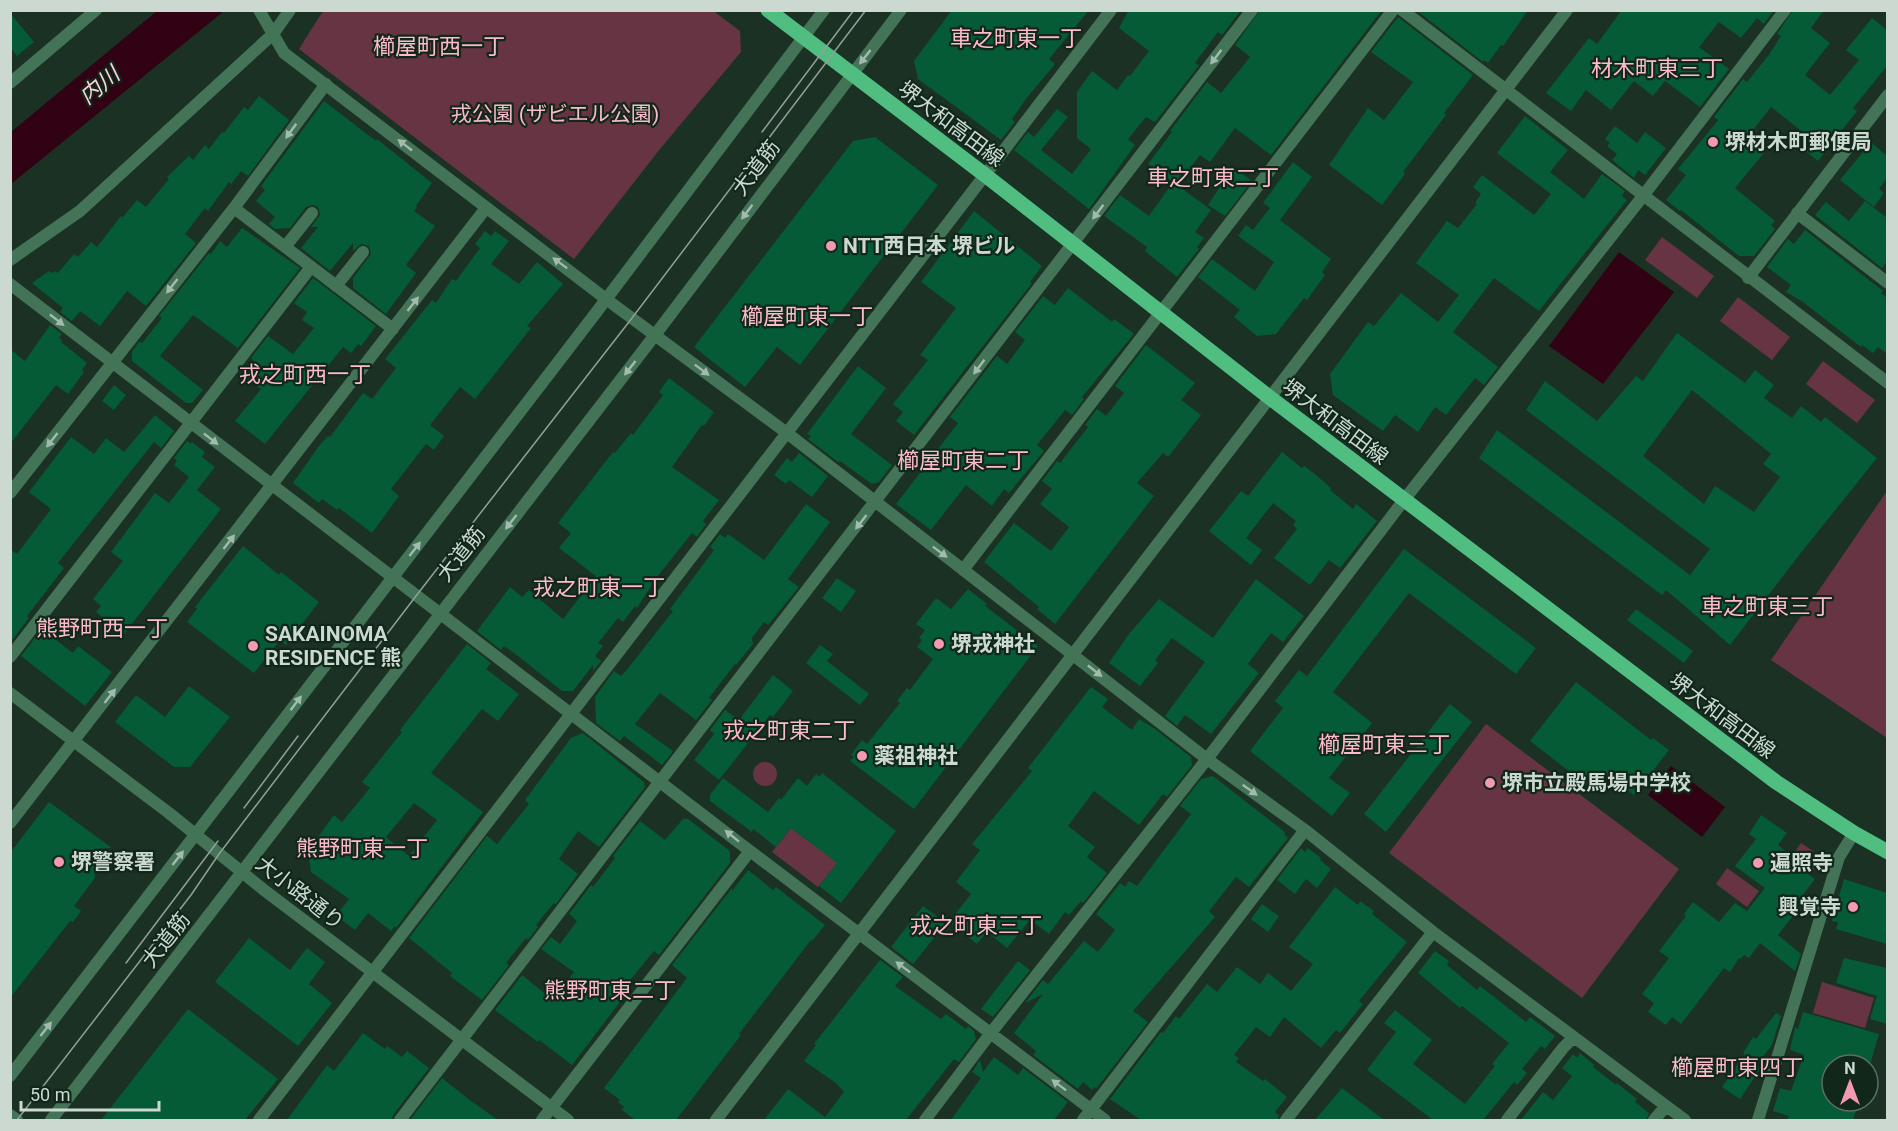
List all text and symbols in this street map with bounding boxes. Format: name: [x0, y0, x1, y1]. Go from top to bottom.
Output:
district label: 車之町東一丁: [950, 26, 1082, 51]
district label: 櫛屋町西一丁: [373, 34, 505, 59]
one-way arrow: [859, 49, 871, 64]
one-way arrow: [1210, 49, 1222, 65]
district label: 材木町東三丁: [1591, 56, 1723, 81]
water label: 内川: [74, 60, 126, 109]
street label: 堺大和高田線: [893, 77, 1009, 171]
park label: 戎公園 (ザビエル公園): [451, 102, 659, 126]
one-way arrow: [285, 123, 297, 139]
place label: 堺材木町郵便局: [1725, 130, 1872, 154]
marker: 堺材木町郵便局: [1706, 135, 1720, 149]
street label: 大道筋: [727, 136, 785, 200]
one-way arrow: [397, 140, 412, 152]
district label: 車之町東二丁: [1147, 165, 1279, 190]
one-way arrow: [1092, 204, 1104, 219]
one-way arrow: [742, 205, 754, 220]
place label: NTT西日本 堺ビル: [843, 234, 1015, 258]
marker: NTT西日本 堺ビル: [824, 239, 838, 253]
one-way arrow: [552, 258, 567, 270]
one-way arrow: [166, 278, 179, 294]
one-way arrow: [406, 296, 419, 312]
district label: 櫛屋町東一丁: [741, 304, 873, 329]
one-way arrow: [49, 313, 65, 326]
one-way arrow: [974, 359, 986, 374]
one-way arrow: [623, 360, 636, 376]
district label: 戎之町西一丁: [239, 362, 371, 387]
one-way arrow: [694, 364, 710, 376]
street label: 堺大和高田線: [1277, 375, 1393, 469]
one-way arrow: [46, 431, 58, 447]
one-way arrow: [204, 432, 219, 444]
district label: 櫛屋町東二丁: [897, 448, 1029, 473]
one-way arrow: [855, 514, 867, 529]
one-way arrow: [505, 515, 517, 530]
street label: 大道筋: [432, 522, 490, 586]
one-way arrow: [223, 534, 235, 549]
one-way arrow: [409, 541, 421, 557]
one-way arrow: [933, 546, 948, 558]
district label: 戎之町東一丁: [533, 575, 665, 600]
district label: 車之町東三丁: [1701, 594, 1833, 619]
district label: 熊野町西一丁: [36, 616, 168, 641]
place label: SAKAINOMA RESIDENCE 熊: [265, 622, 401, 670]
place label: 堺戎神社: [951, 632, 1035, 656]
marker: 堺戎神社: [932, 637, 946, 651]
marker: SAKAINOMA RESIDENCE 熊: [246, 639, 260, 653]
one-way arrow: [1087, 665, 1103, 677]
street label: 堺大和高田線: [1664, 669, 1780, 763]
one-way arrow: [104, 688, 117, 704]
one-way arrow: [290, 695, 302, 711]
district label: 戎之町東二丁: [723, 718, 855, 743]
district label: 櫛屋町東三丁: [1318, 732, 1450, 757]
place label: 薬祖神社: [874, 744, 958, 768]
marker: 薬祖神社: [855, 749, 869, 763]
place label: 堺市立殿馬場中学校: [1502, 771, 1691, 795]
marker: 堺市立殿馬場中学校: [1483, 776, 1497, 790]
one-way arrow: [1241, 784, 1257, 796]
one-way arrow: [724, 831, 739, 843]
district label: 熊野町東一丁: [296, 836, 428, 861]
place label: 堺警察署: [71, 850, 155, 874]
one-way arrow: [171, 850, 184, 866]
street label: 大小路通り: [251, 851, 349, 935]
place label: 遍照寺: [1770, 851, 1833, 875]
marker: 堺警察署: [52, 855, 66, 869]
marker: 遍照寺: [1751, 856, 1765, 870]
place label: 興覚寺: [1778, 895, 1841, 919]
marker: 興覚寺: [1846, 900, 1860, 914]
street label: 大道筋: [137, 908, 195, 972]
district label: 戎之町東三丁: [910, 913, 1042, 938]
one-way arrow: [896, 962, 911, 974]
district label: 熊野町東二丁: [544, 978, 676, 1003]
one-way arrow: [40, 1022, 52, 1037]
north arrow: [1820, 1053, 1880, 1113]
district label: 櫛屋町東四丁: [1671, 1055, 1803, 1080]
text: N: [1844, 1059, 1856, 1078]
scale bar: [21, 1074, 159, 1112]
one-way arrow: [1051, 1080, 1066, 1092]
text: 50 m: [30, 1084, 70, 1105]

